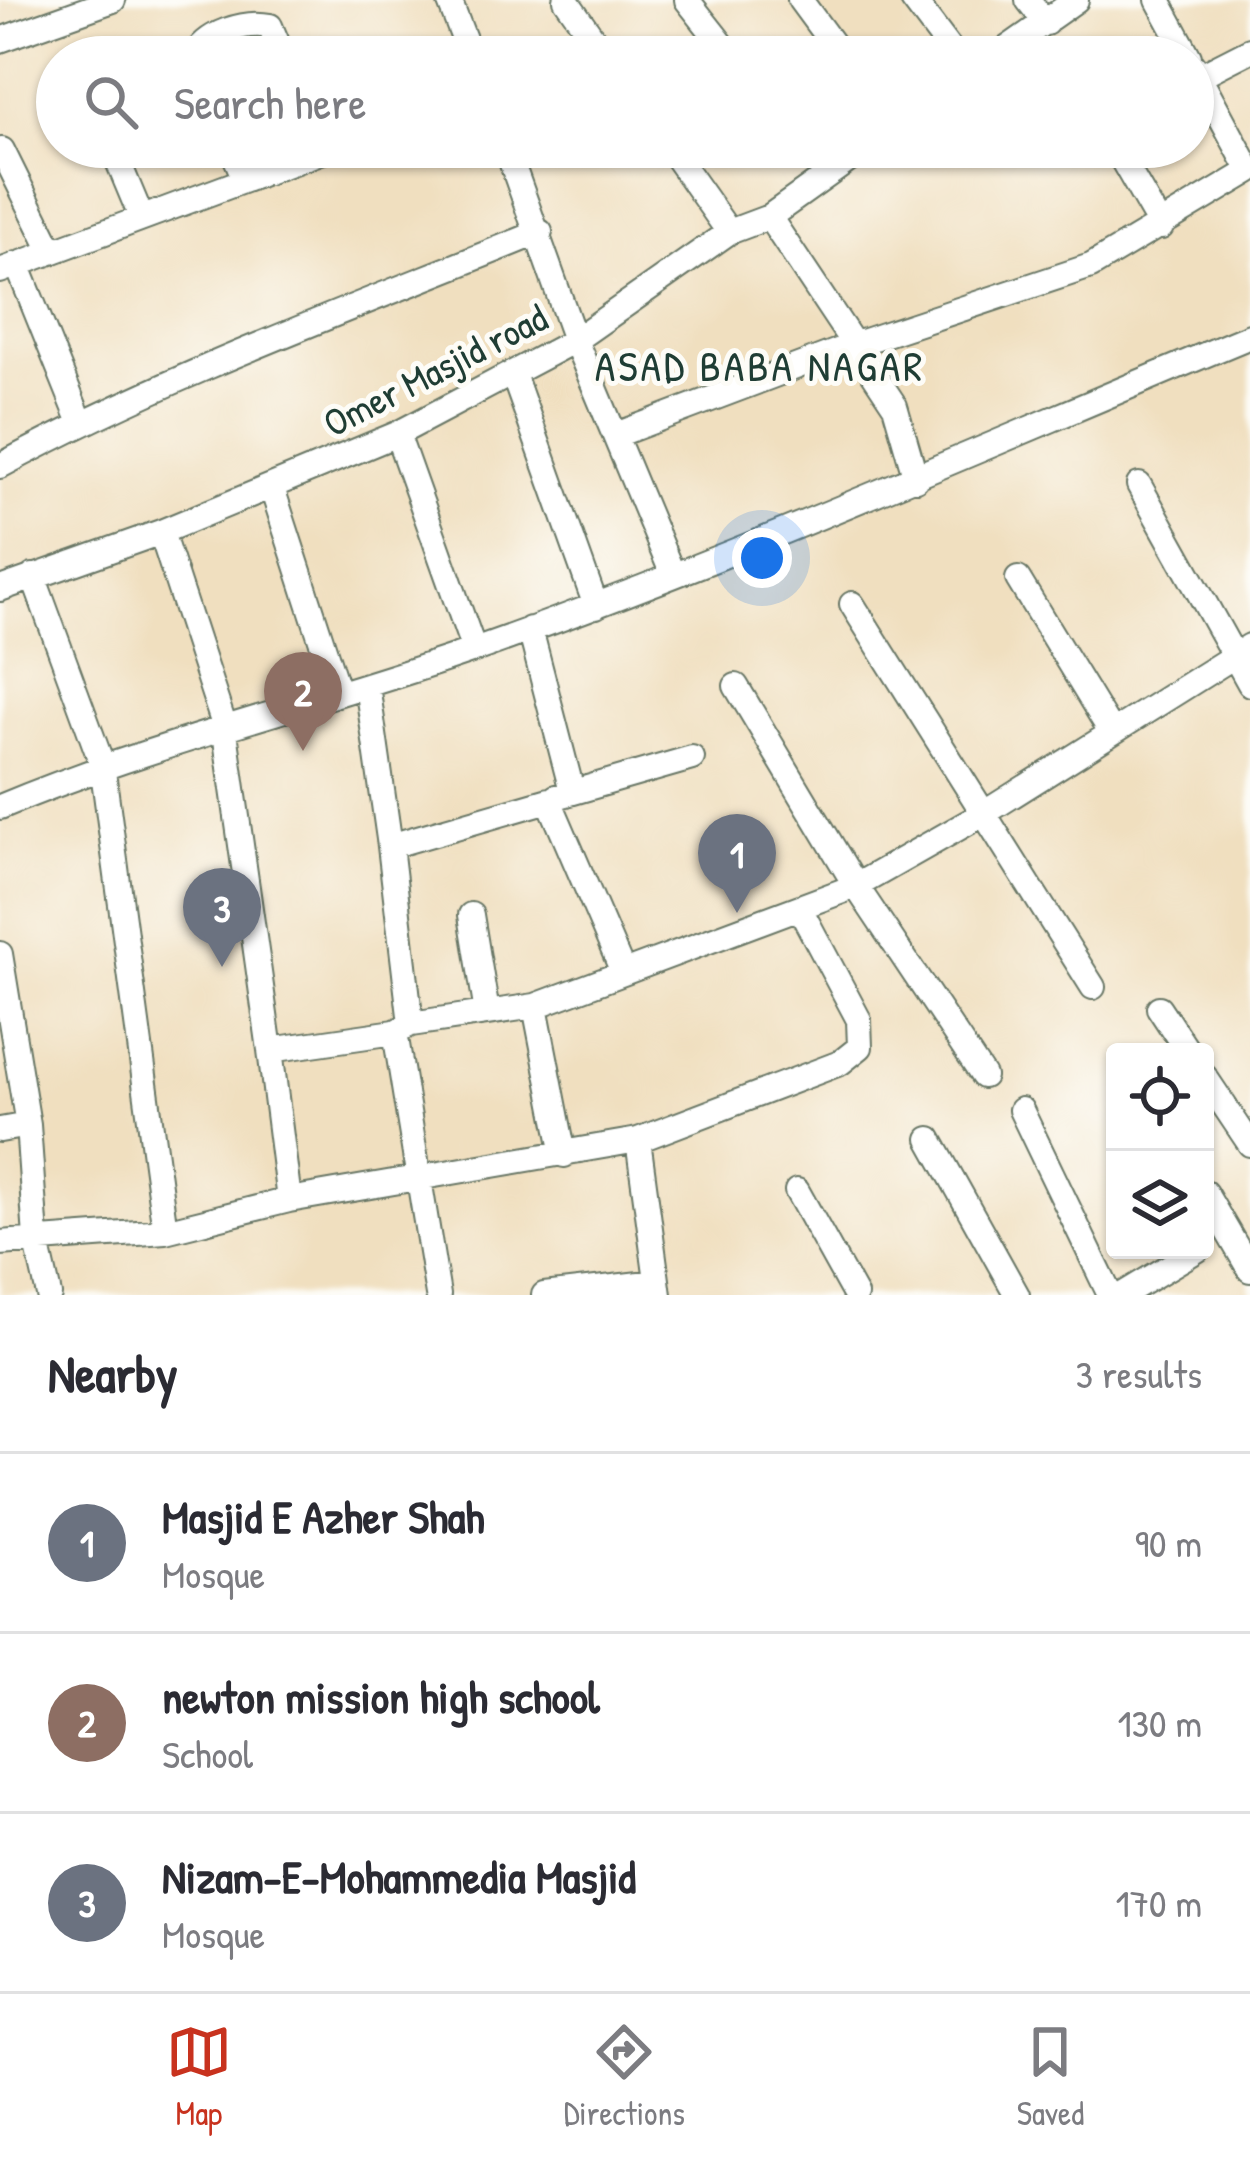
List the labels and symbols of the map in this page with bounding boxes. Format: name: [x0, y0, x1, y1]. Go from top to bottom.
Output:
street label: Omer Masjid road: [314, 290, 556, 449]
district label: ASAD BABA NAGAR: [595, 337, 925, 394]
your location: [732, 528, 792, 588]
pin: 2: [264, 652, 342, 751]
pin: 1: [698, 814, 776, 913]
pin: 3: [183, 868, 261, 967]

